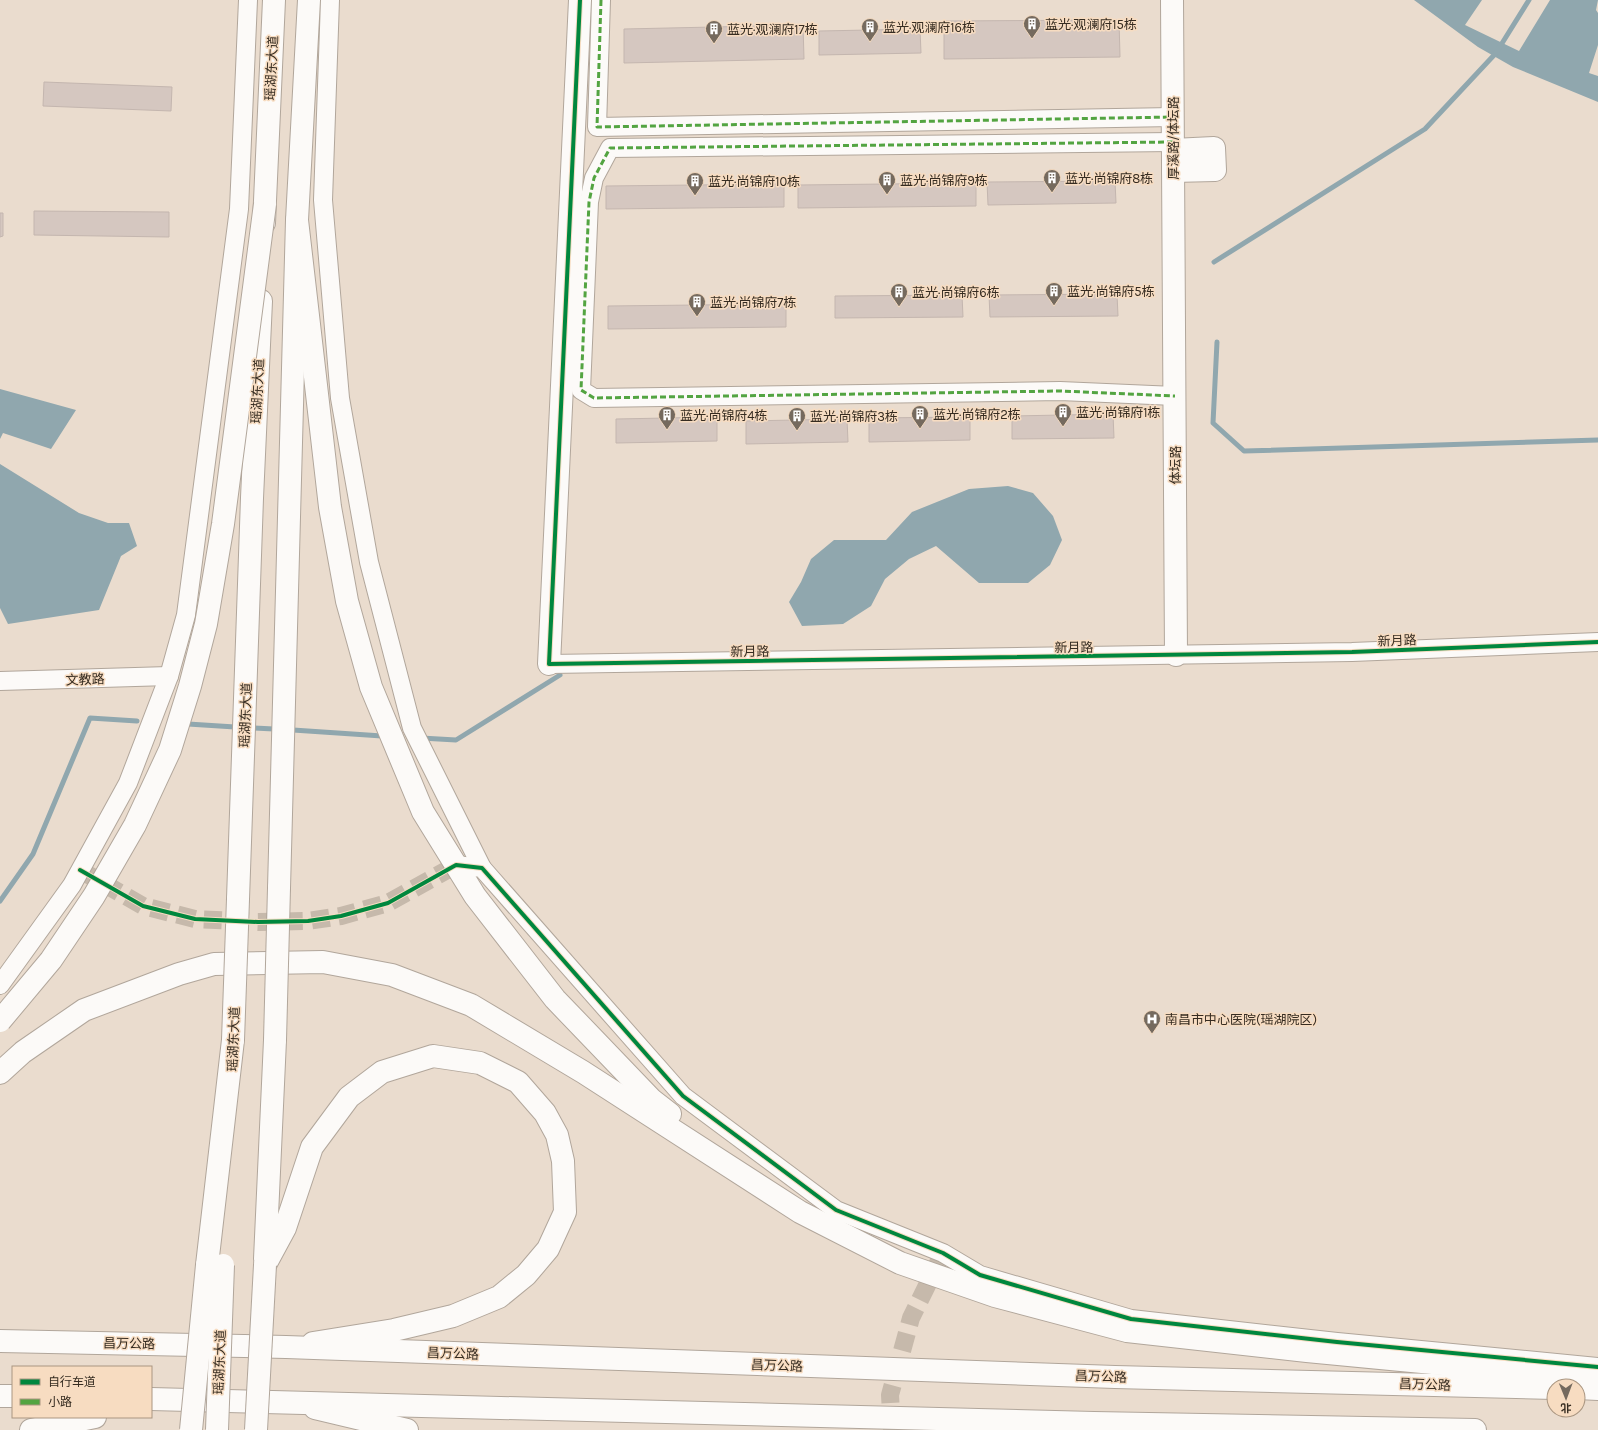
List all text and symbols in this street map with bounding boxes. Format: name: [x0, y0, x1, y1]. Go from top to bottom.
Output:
building icon: 蓝光·观澜府15栋: [1022, 14, 1042, 39]
building icon: 蓝光·观澜府16栋: [860, 17, 880, 42]
place label: 蓝光·观澜府15栋: [1045, 17, 1137, 32]
building icon: 蓝光·观澜府17栋: [704, 19, 724, 44]
place label: 蓝光·观澜府16栋: [883, 20, 975, 35]
place label: 蓝光·观澜府17栋: [727, 22, 818, 37]
street label: 瑶湖东大道: [262, 35, 281, 101]
street label: 厚溪路/体坛路: [1166, 96, 1181, 180]
building icon: 蓝光·尚锦府8栋: [1042, 168, 1062, 193]
building icon: 蓝光·尚锦府9栋: [877, 170, 897, 195]
building icon: 蓝光·尚锦府10栋: [685, 171, 705, 196]
place label: 蓝光·尚锦府8栋: [1065, 171, 1153, 186]
place label: 蓝光·尚锦府9栋: [900, 173, 988, 188]
place label: 蓝光·尚锦府10栋: [708, 174, 800, 189]
building icon: 蓝光·尚锦府5栋: [1044, 281, 1064, 306]
building icon: 蓝光·尚锦府6栋: [889, 282, 909, 307]
place label: 蓝光·尚锦府5栋: [1067, 284, 1155, 299]
place label: 蓝光·尚锦府6栋: [912, 285, 1000, 300]
building icon: 蓝光·尚锦府7栋: [687, 292, 707, 317]
place label: 蓝光·尚锦府7栋: [710, 295, 796, 310]
street label: 瑶湖东大道: [248, 358, 267, 424]
building icon: 蓝光·尚锦府1栋: [1053, 402, 1073, 427]
building icon: 蓝光·尚锦府2栋: [910, 404, 930, 429]
building icon: 蓝光·尚锦府4栋: [657, 405, 677, 430]
place label: 蓝光·尚锦府1栋: [1076, 405, 1161, 420]
building icon: 蓝光·尚锦府3栋: [787, 406, 807, 431]
place label: 蓝光·尚锦府2栋: [933, 407, 1021, 422]
place label: 蓝光·尚锦府4栋: [680, 408, 768, 423]
place label: 蓝光·尚锦府3栋: [810, 409, 898, 424]
street label: 体坛路: [1168, 445, 1183, 485]
street label: 新月路: [1377, 632, 1417, 649]
street label: 新月路: [1054, 640, 1094, 655]
street label: 新月路: [730, 644, 770, 659]
street label: 文教路: [65, 671, 105, 688]
street label: 瑶湖东大道: [237, 682, 254, 748]
street label: 瑶湖东大道: [225, 1006, 242, 1072]
hospital icon: 南昌市中心医院(瑶湖院区): [1142, 1009, 1162, 1034]
place label: 南昌市中心医院(瑶湖院区): [1165, 1012, 1317, 1027]
street label: 瑶湖东大道: [211, 1329, 228, 1395]
street label: 昌万公路: [103, 1336, 155, 1351]
street label: 昌万公路: [427, 1345, 479, 1362]
street label: 昌万公路: [751, 1357, 803, 1374]
legend: [12, 1366, 152, 1418]
street label: 昌万公路: [1075, 1368, 1127, 1385]
text: 自行车道: [48, 1375, 96, 1389]
street label: 昌万公路: [1399, 1376, 1451, 1393]
north arrow: [1546, 1378, 1586, 1418]
text: 小路: [48, 1395, 72, 1409]
text: 北: [1561, 1401, 1572, 1414]

